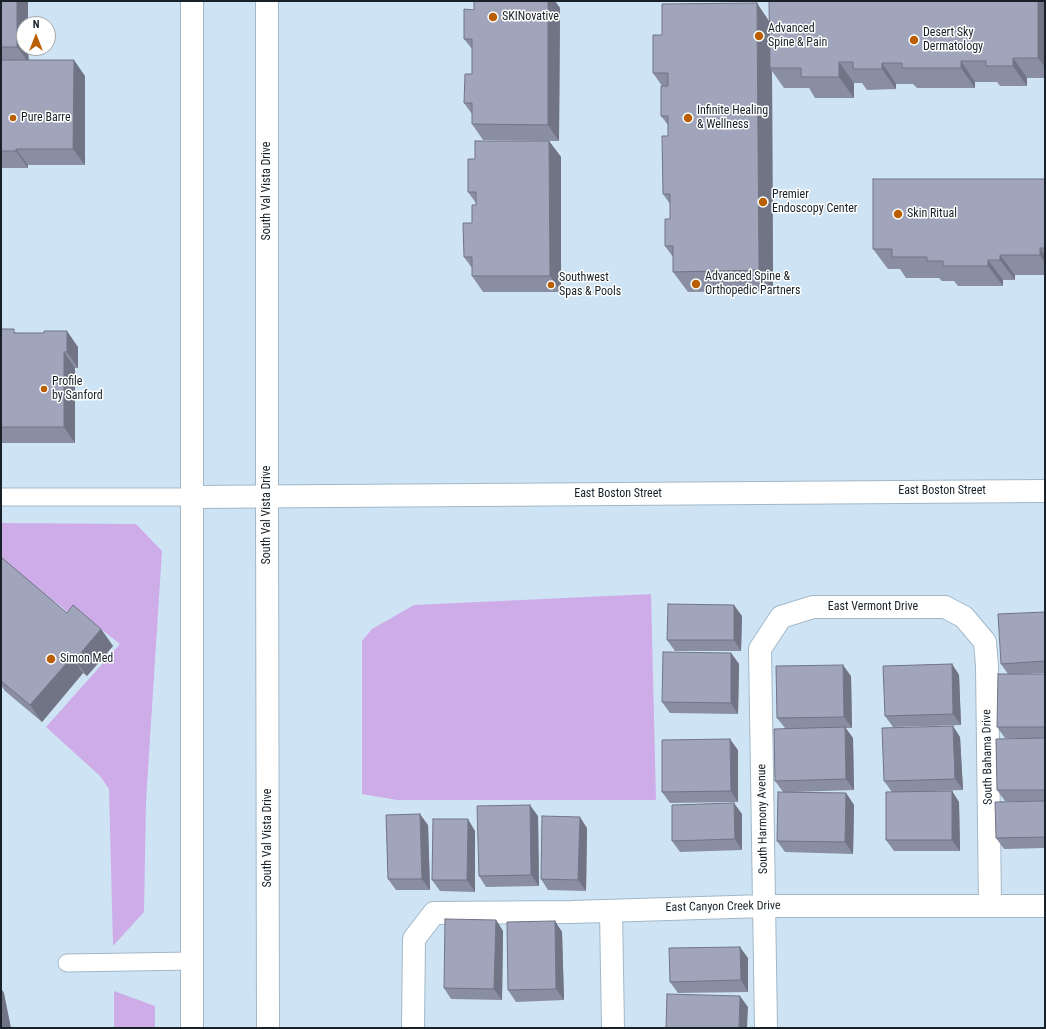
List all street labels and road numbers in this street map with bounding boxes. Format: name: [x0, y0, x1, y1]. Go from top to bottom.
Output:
street label: South Val Vista Drive: [260, 142, 274, 240]
street label: South Val Vista Drive: [260, 466, 274, 564]
street label: East Boston Street: [898, 484, 986, 498]
street label: East Boston Street: [574, 487, 662, 501]
street label: East Vermont Drive: [828, 600, 918, 614]
street label: South Bahama Drive: [980, 709, 996, 805]
street label: South Harmony Avenue: [755, 764, 771, 874]
street label: South Val Vista Drive: [261, 789, 275, 887]
street label: East Canyon Creek Drive: [665, 899, 781, 915]

